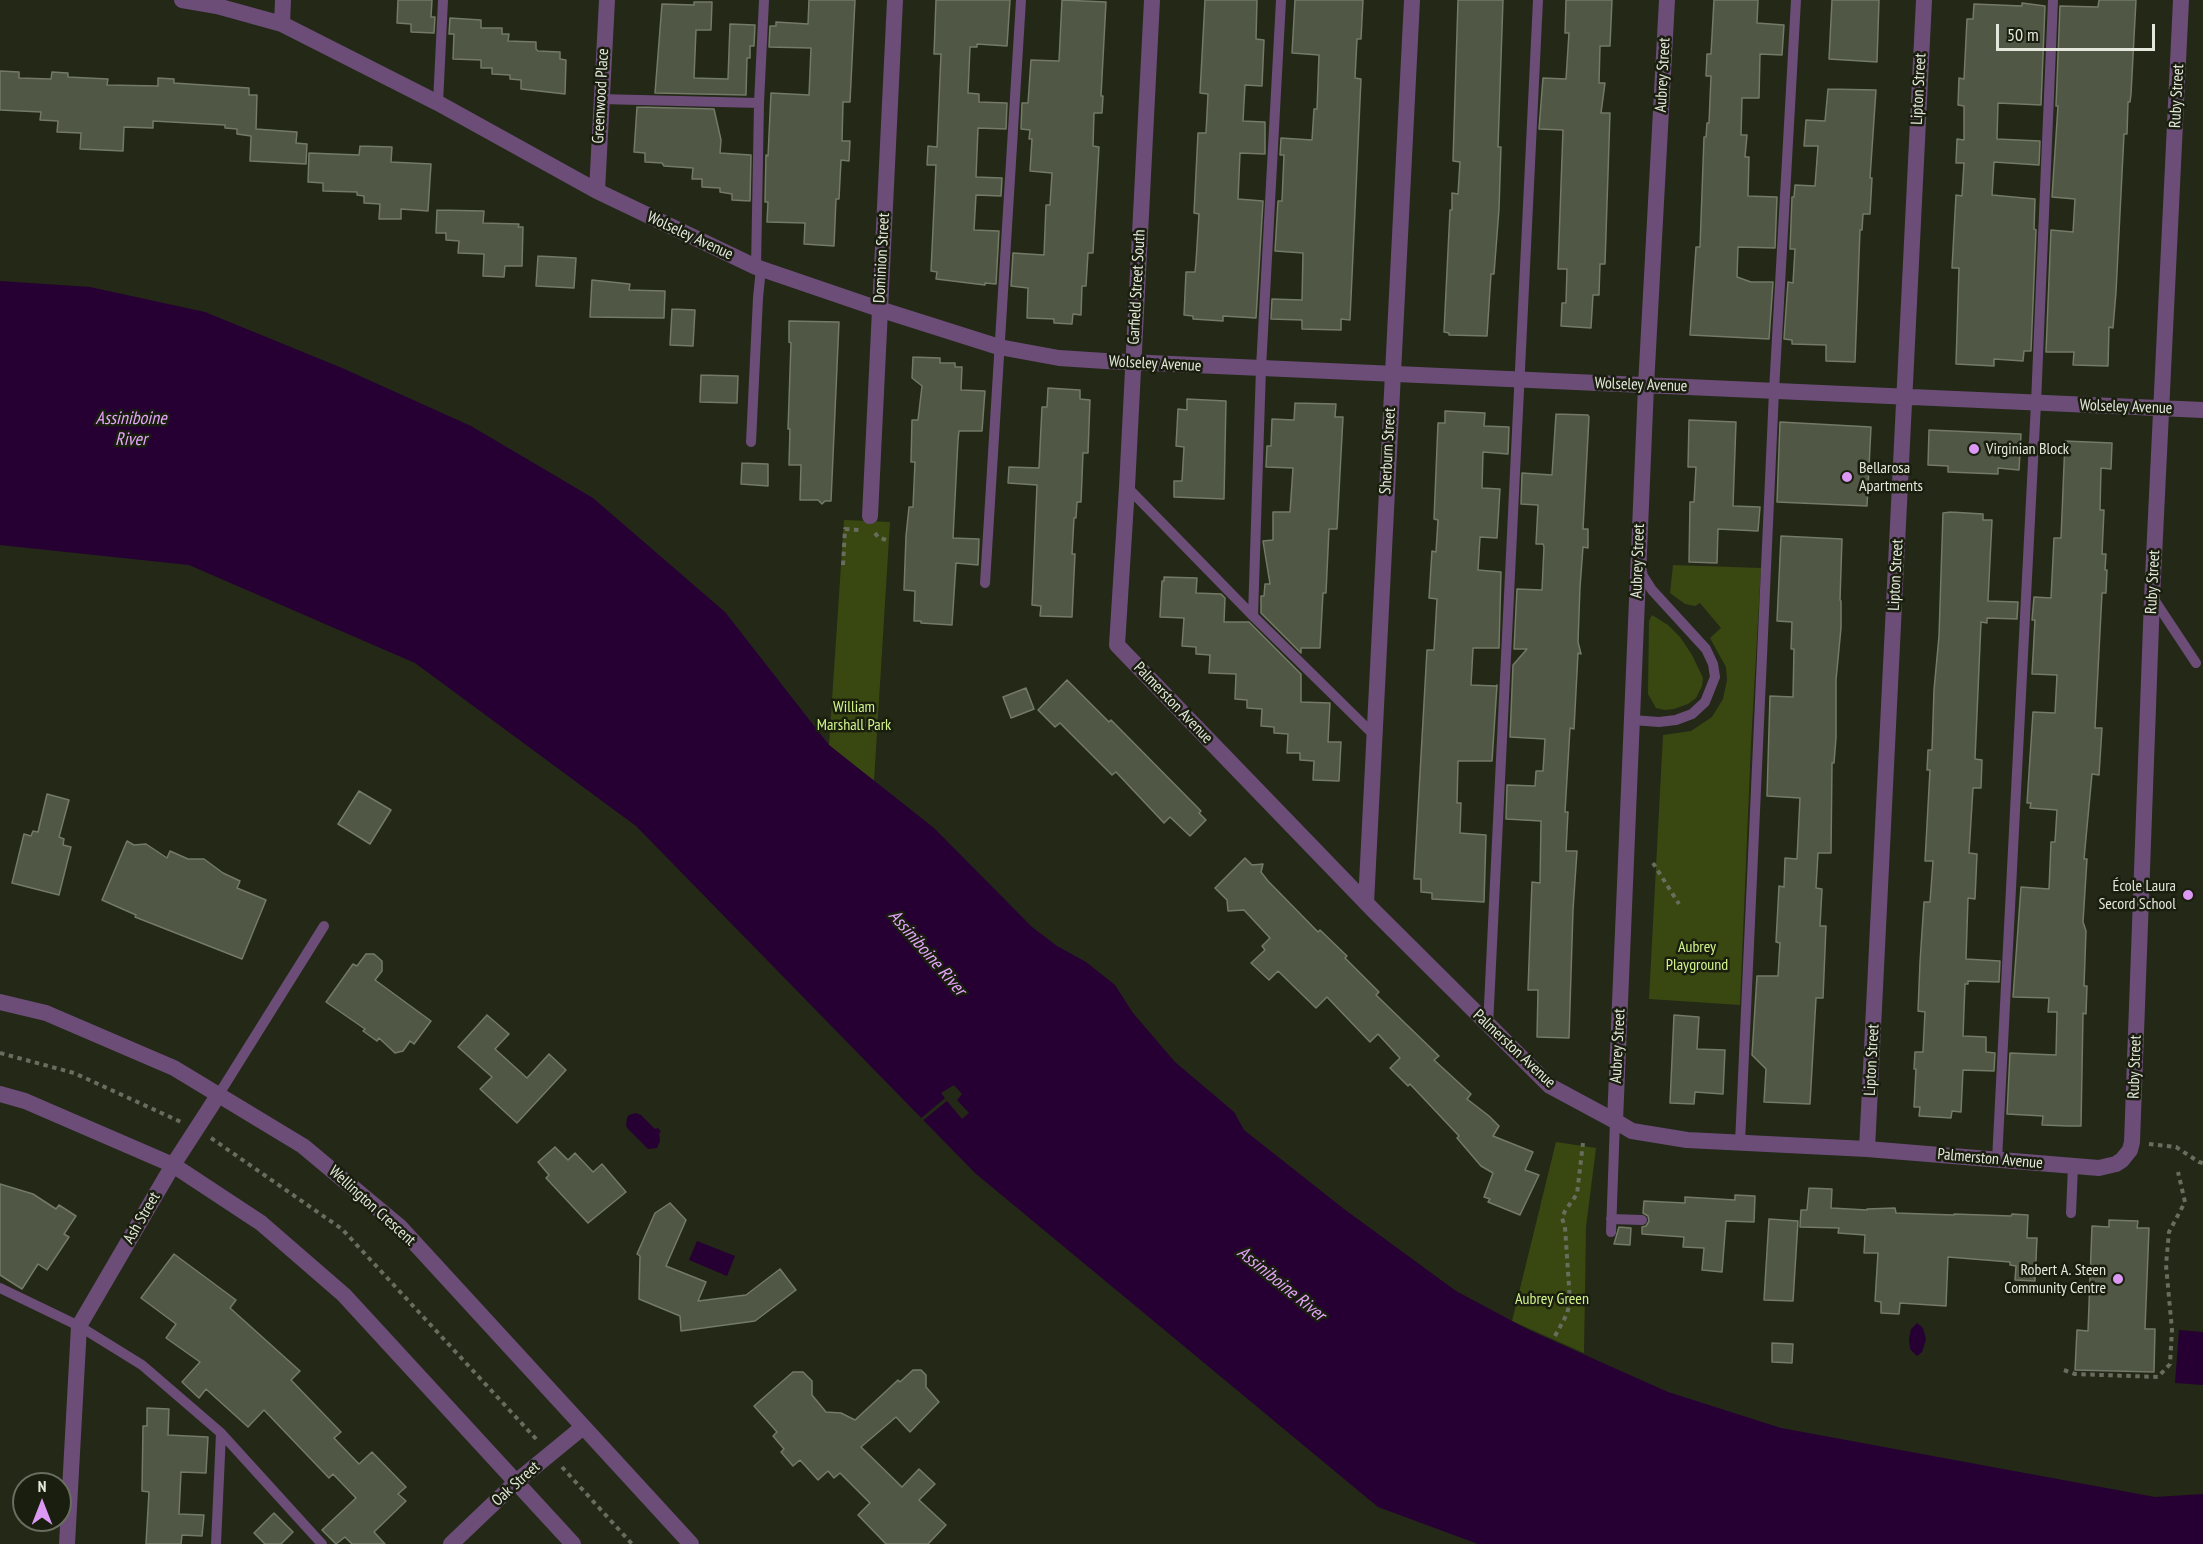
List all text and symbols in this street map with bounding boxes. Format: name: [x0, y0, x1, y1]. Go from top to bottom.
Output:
scale bar: [1999, 12, 2158, 50]
text: 50 m: [2007, 23, 2039, 46]
street label: Aubrey Street: [1651, 37, 1675, 113]
street label: Greenwood Place: [589, 48, 613, 144]
street label: Lipton Street: [1908, 53, 1930, 125]
street label: Ruby Street: [2166, 64, 2188, 128]
street label: Wolseley Avenue: [644, 208, 736, 264]
street label: Dominion Street: [870, 212, 894, 304]
street label: Garfield Street South: [1124, 229, 1150, 345]
street label: Wolseley Avenue: [1108, 352, 1202, 376]
street label: Wolseley Avenue: [1594, 374, 1688, 396]
street label: Wolseley Avenue: [2079, 396, 2173, 418]
street label: Sherburn Street: [1376, 407, 1400, 495]
water label: Assiniboine River: [95, 408, 167, 450]
place label: Virginian Block: [1986, 439, 2069, 459]
marker: Virginian Block: [1967, 442, 1981, 456]
place label: Bellarosa Apartments: [1859, 458, 1923, 496]
marker: Bellarosa Apartments: [1840, 470, 1854, 484]
street label: Aubrey Street: [1627, 523, 1649, 599]
street label: Lipton Street: [1885, 539, 1907, 611]
street label: Ruby Street: [2142, 550, 2164, 614]
street label: Palmerston Avenue: [1129, 658, 1217, 748]
park label: William Marshall Park: [817, 697, 891, 735]
place label: École Laura Secord School: [2098, 876, 2176, 914]
marker: École Laura Secord School: [2181, 888, 2195, 902]
water label: Assiniboine River: [884, 906, 970, 1000]
park label: Aubrey Playground: [1666, 937, 1728, 975]
street label: Palmerston Avenue: [1469, 1006, 1559, 1092]
street label: Aubrey Street: [1606, 1008, 1630, 1084]
street label: Lipton Street: [1861, 1024, 1883, 1096]
street label: Ruby Street: [2124, 1035, 2146, 1099]
street label: Palmerston Avenue: [1936, 1145, 2044, 1173]
street label: Wellington Crescent: [325, 1162, 419, 1250]
street label: Ash Street: [120, 1189, 164, 1247]
water label: Assiniboine River: [1233, 1242, 1329, 1326]
place label: Robert A. Steen Community Centre: [2004, 1260, 2106, 1298]
marker: Robert A. Steen Community Centre: [2111, 1272, 2125, 1286]
park label: Aubrey Green: [1515, 1289, 1589, 1309]
street label: Oak Street: [488, 1457, 544, 1511]
north arrow: [12, 1472, 72, 1532]
text: N: [38, 1476, 46, 1496]

